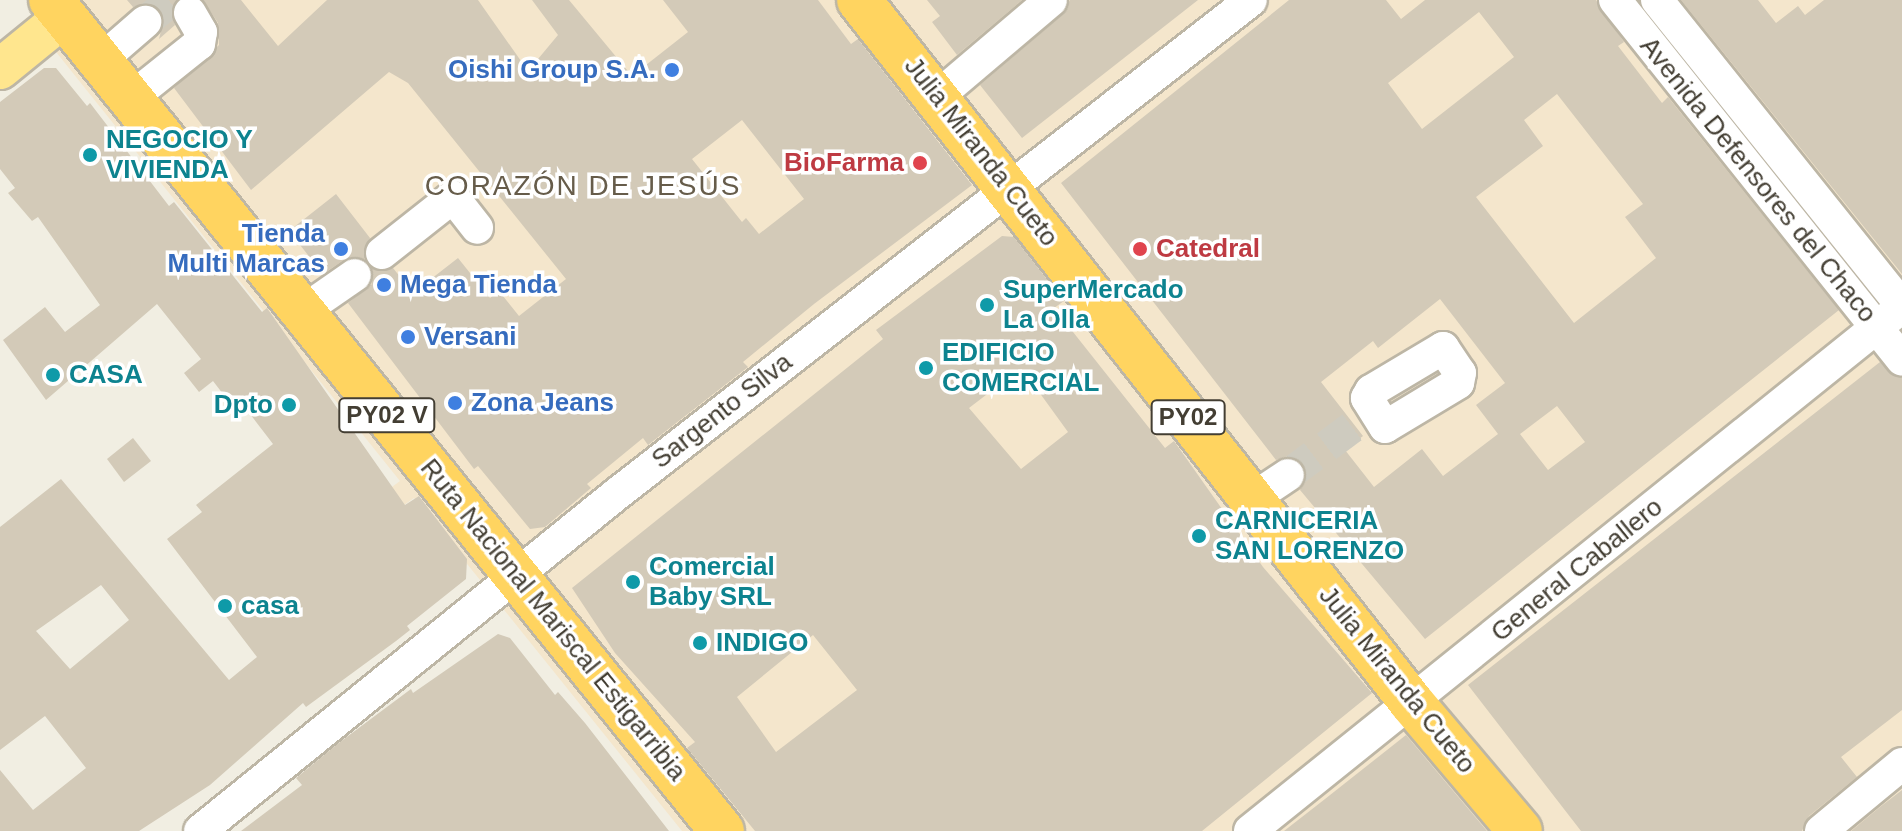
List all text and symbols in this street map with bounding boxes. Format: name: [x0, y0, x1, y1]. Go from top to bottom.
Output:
street label: Avenida Defensores del Chaco: [1633, 31, 1883, 329]
street label: Julia Miranda Cueto: [898, 51, 1064, 253]
place label: Oishi Group S.A.: [448, 54, 656, 86]
marker: Oishi Group S.A.: [663, 61, 681, 79]
place label: NEGOCIO Y VIVIENDA: [106, 124, 253, 186]
marker: NEGOCIO Y VIVIENDA: [81, 146, 99, 164]
place label: BioFarma: [784, 147, 904, 179]
marker: BioFarma: [911, 154, 929, 172]
district label: CORAZÓN DE JESÚS: [425, 169, 741, 203]
place label: Tienda Multi Marcas: [168, 218, 325, 280]
place label: Catedral: [1156, 233, 1260, 265]
marker: Tienda Multi Marcas: [332, 240, 350, 258]
marker: Catedral: [1131, 240, 1149, 258]
place label: Mega Tienda: [400, 269, 557, 301]
place label: SuperMercado La Olla: [1003, 274, 1184, 336]
marker: Mega Tienda: [375, 276, 393, 294]
marker: SuperMercado La Olla: [978, 296, 996, 314]
place label: Versani: [424, 321, 517, 353]
marker: Versani: [399, 328, 417, 346]
place label: EDIFICIO COMERCIAL: [942, 337, 1099, 398]
street label: Sargento Silva: [646, 347, 798, 475]
place label: CASA: [69, 359, 143, 391]
marker: EDIFICIO COMERCIAL: [917, 359, 935, 377]
marker: CASA: [44, 366, 62, 384]
place label: Zona Jeans: [471, 387, 614, 419]
place label: Dpto: [214, 389, 273, 421]
marker: Zona Jeans: [446, 394, 464, 412]
road number: PY02 V: [337, 395, 437, 435]
marker: Dpto: [280, 396, 298, 414]
road number: PY02: [1150, 397, 1226, 437]
street label: Ruta Nacional Mariscal Estigarribia: [414, 453, 692, 787]
street label: General Caballero: [1485, 491, 1669, 649]
place label: CARNICERIA SAN LORENZO: [1215, 505, 1404, 566]
marker: CARNICERIA SAN LORENZO: [1190, 527, 1208, 545]
place label: Comercial Baby SRL: [649, 551, 775, 612]
marker: Comercial Baby SRL: [624, 573, 642, 591]
street label: Julia Miranda Cueto: [1312, 580, 1482, 780]
place label: casa: [241, 590, 299, 622]
marker: casa: [216, 597, 234, 615]
place label: INDIGO: [716, 627, 808, 659]
marker: INDIGO: [691, 634, 709, 652]

